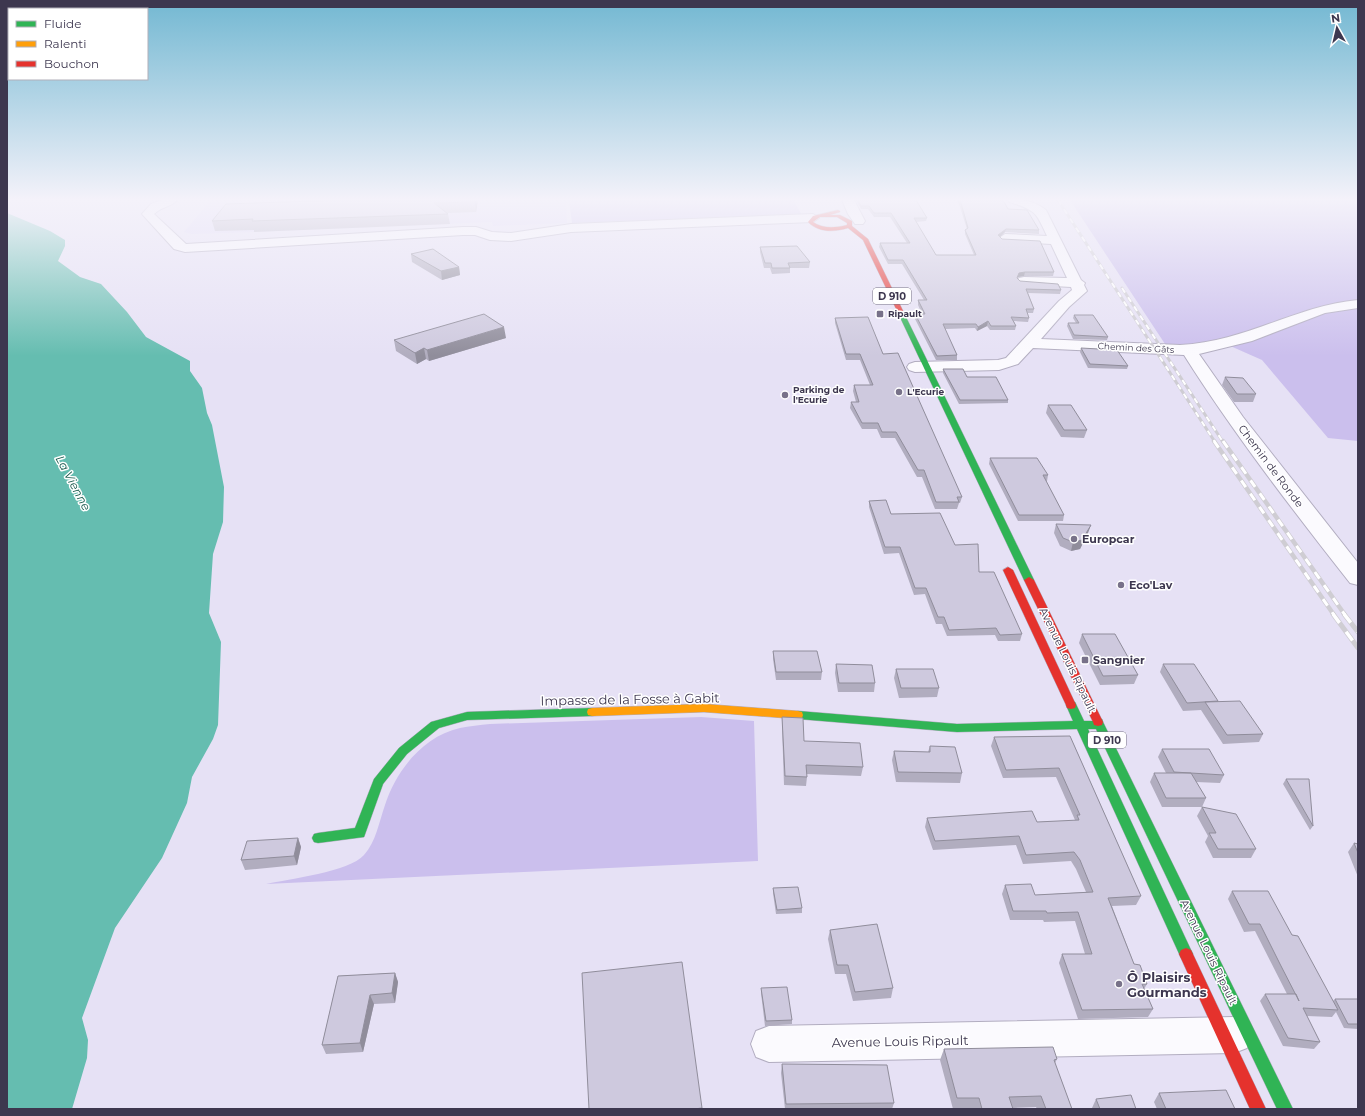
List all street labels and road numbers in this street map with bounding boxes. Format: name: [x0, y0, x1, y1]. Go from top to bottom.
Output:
road number: D 910: [873, 288, 911, 304]
street label: Chemin des Gâts: [1097, 340, 1175, 355]
street label: Chemin de Ronde: [1235, 422, 1307, 511]
street label: Avenue Louis Ripault: [1036, 605, 1100, 716]
street label: Impasse de la Fosse à Gabit: [540, 689, 720, 709]
road number: D 910: [1088, 732, 1126, 748]
street label: Avenue Louis Ripault: [1177, 897, 1241, 1008]
street label: Avenue Louis Ripault: [831, 1032, 969, 1050]

